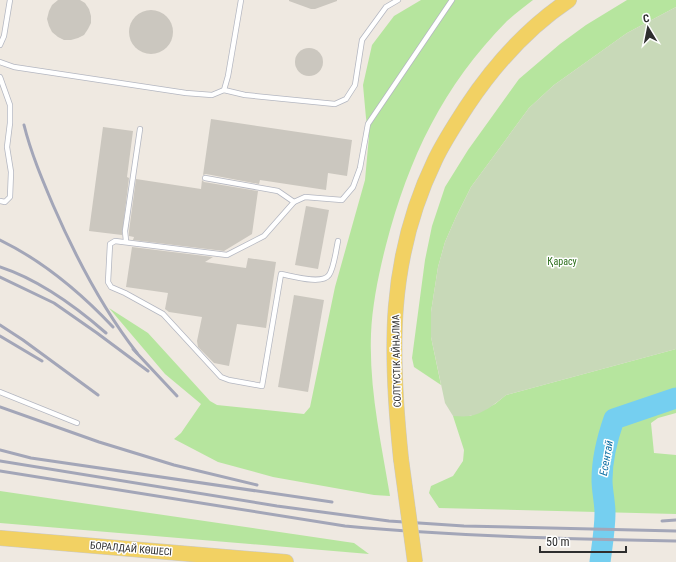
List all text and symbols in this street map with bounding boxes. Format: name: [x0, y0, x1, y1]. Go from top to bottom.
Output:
north arrow: [628, 8, 668, 48]
text: С: [642, 12, 651, 26]
park label: Қарасу: [547, 256, 577, 267]
street label: СОЛТҮСТІК АЙНАЛМА: [389, 314, 403, 407]
water label: Есентай: [597, 439, 616, 477]
scale bar: [540, 528, 626, 554]
text: 50 m: [546, 535, 570, 549]
street label: БОРАЛДАЙ КӨШЕСІ: [90, 538, 172, 558]

